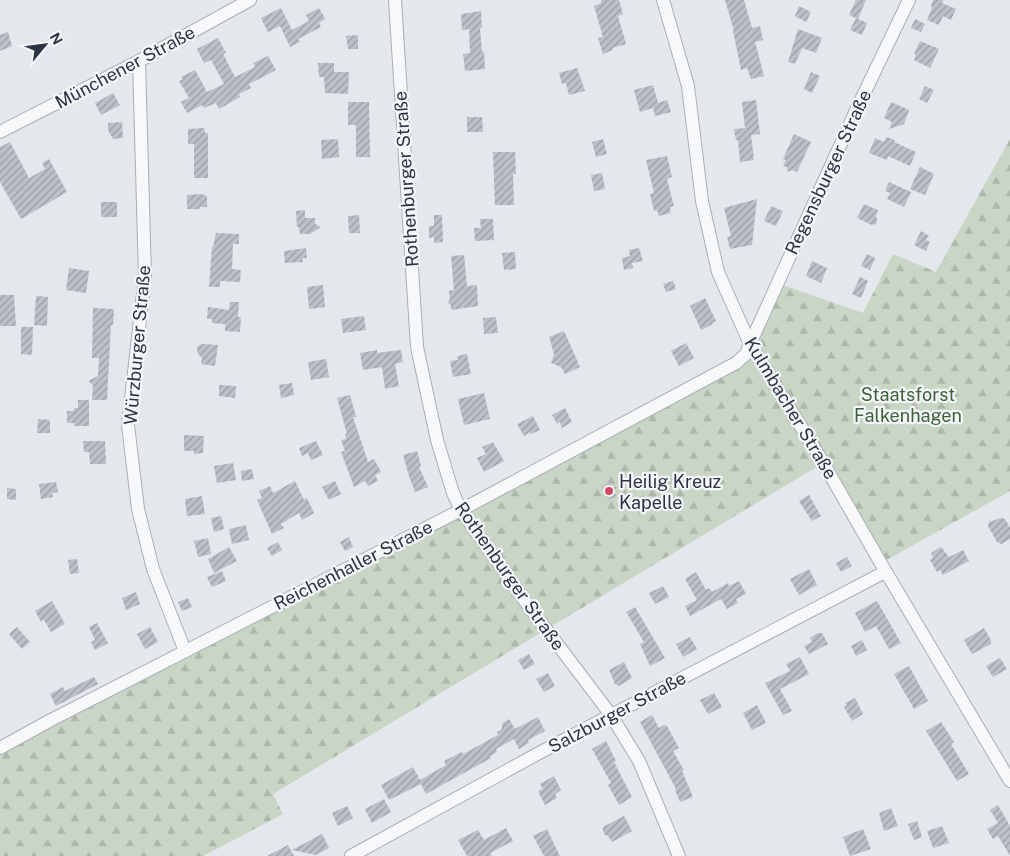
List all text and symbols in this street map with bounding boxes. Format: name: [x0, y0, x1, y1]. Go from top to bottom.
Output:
north arrow: [20, 20, 70, 70]
street label: Münchener Straße: [52, 21, 198, 113]
text: N: [47, 30, 66, 47]
street label: Regensburger Straße: [781, 86, 875, 258]
street label: Rothenburger Straße: [389, 90, 423, 268]
street label: Würzburger Straße: [120, 264, 154, 426]
street label: Kulmbacher Straße: [740, 333, 842, 483]
park label: Staatsforst Falkenhagen: [854, 384, 962, 426]
place label: Heilig Kreuz Kapelle: [619, 471, 721, 513]
marker: Heilig Kreuz Kapelle: [603, 485, 615, 497]
street label: Rothenburger Straße: [451, 498, 569, 654]
street label: Reichenhaller Straße: [270, 516, 436, 614]
street label: Salzburger Straße: [545, 667, 689, 757]

